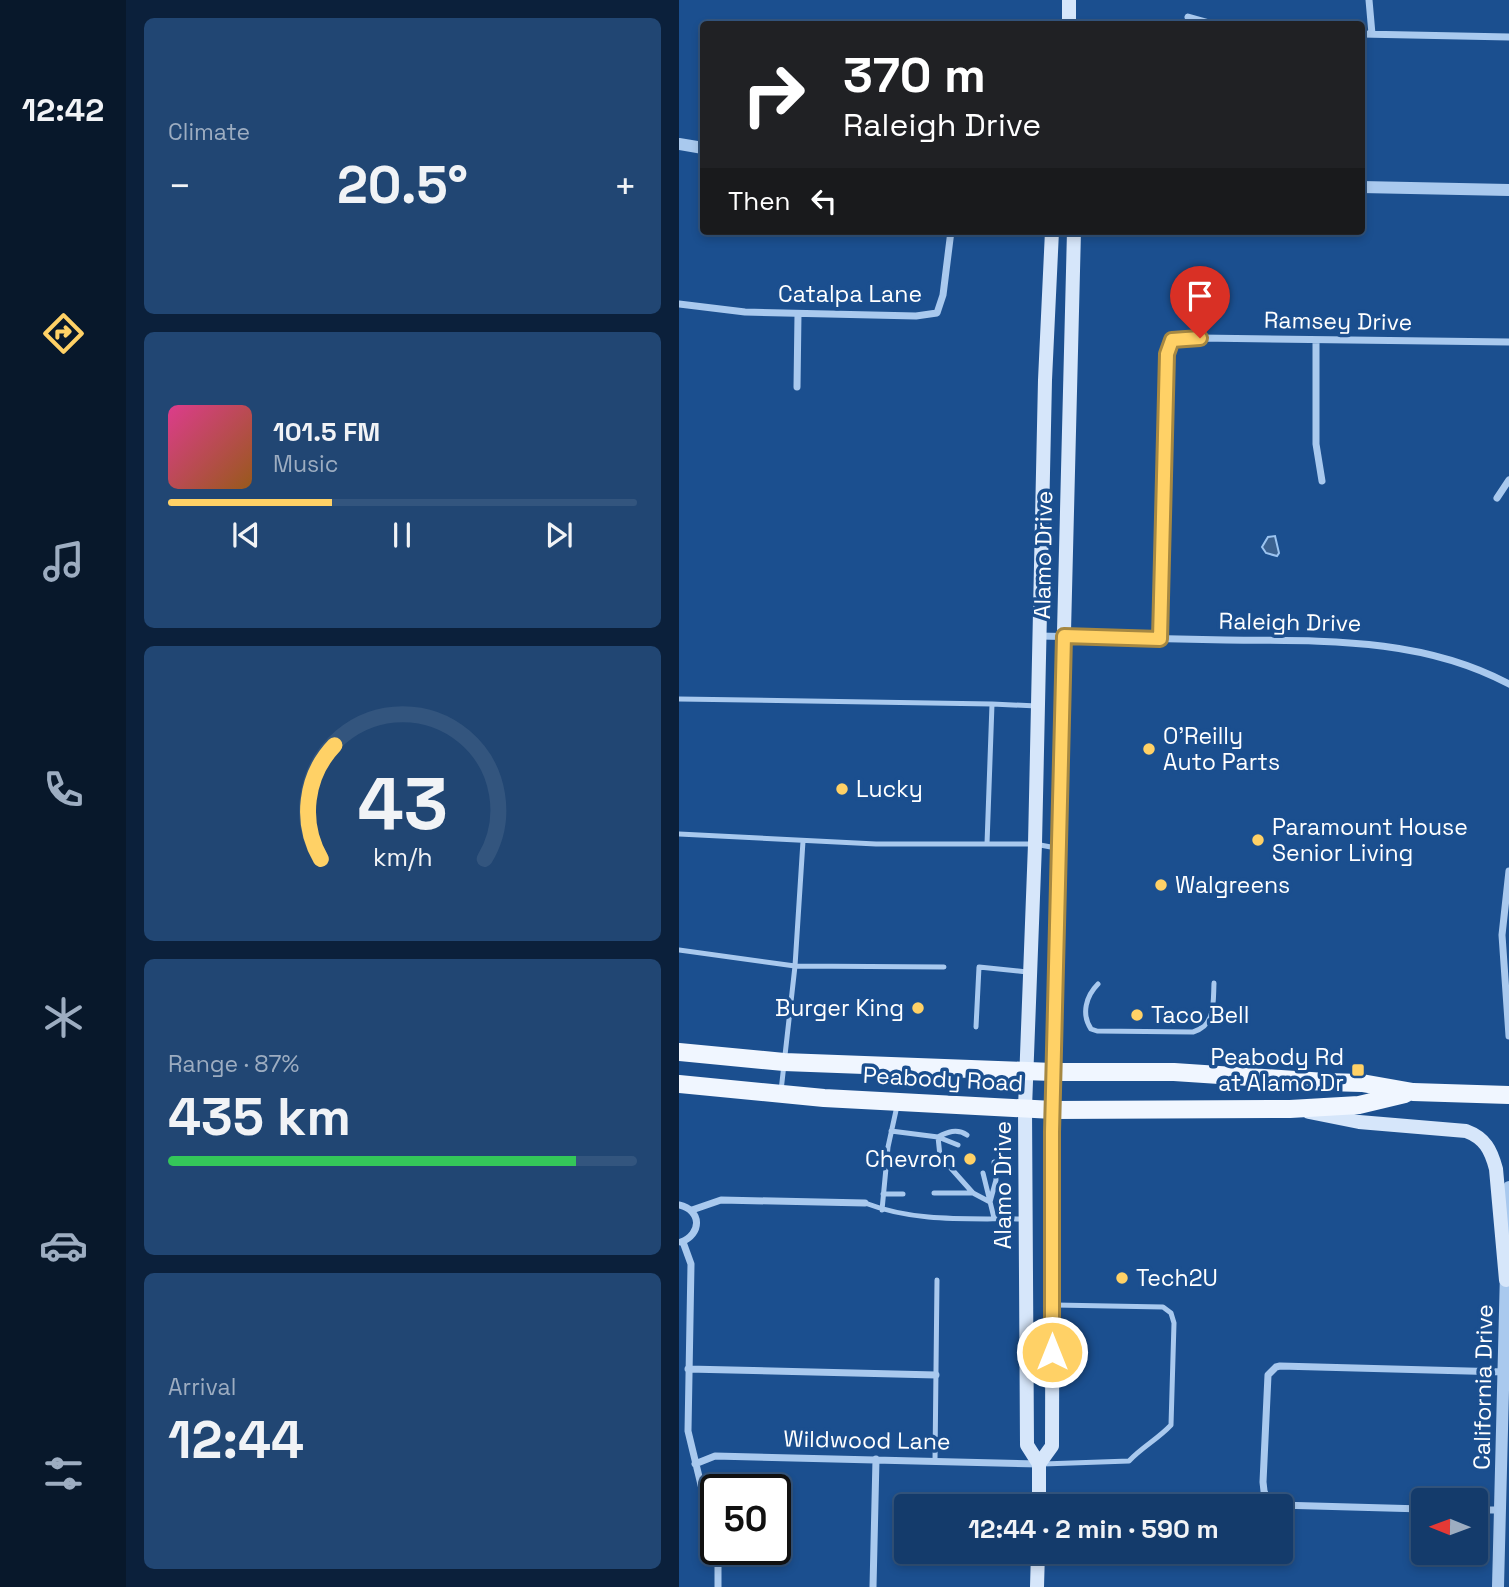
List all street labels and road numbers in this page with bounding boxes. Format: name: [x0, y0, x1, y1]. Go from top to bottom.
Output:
street label: Catalpa Lane: [778, 279, 922, 309]
street label: Ramsey Drive: [1264, 305, 1412, 337]
street label: Alamo Drive: [1027, 491, 1059, 619]
street label: Raleigh Drive: [1218, 606, 1362, 638]
street label: Peabody Road: [862, 1060, 1024, 1098]
street label: Alamo Drive: [988, 1121, 1018, 1249]
street label: California Drive: [1467, 1304, 1499, 1470]
street label: Wildwood Lane: [783, 1424, 951, 1456]

